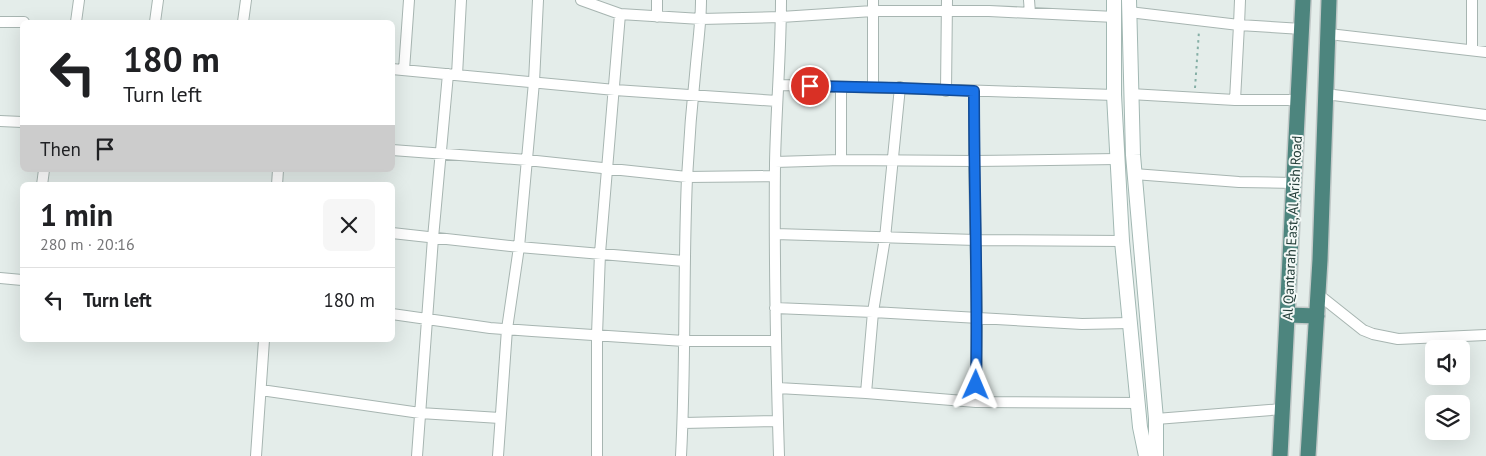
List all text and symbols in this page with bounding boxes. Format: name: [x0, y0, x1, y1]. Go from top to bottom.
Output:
text: 180 m: [123, 36, 220, 82]
icon: left: [40, 40, 105, 105]
pin: [789, 65, 831, 107]
icon: arrive: [796, 72, 824, 100]
text: Turn left: [123, 80, 202, 108]
icon: arrive: [91, 135, 119, 163]
street label: Al Qantarah East, Al Arish Road: [1278, 135, 1306, 321]
text: Then: [40, 137, 81, 161]
text: 1 min: [40, 195, 113, 234]
button: close: [323, 199, 375, 251]
text: 280 m · 20:16: [40, 234, 135, 254]
icon: left: [40, 286, 68, 314]
text: Turn left: [83, 288, 152, 312]
text: 180 m: [323, 288, 375, 312]
map controls: [1425, 340, 1470, 440]
button: sound: [1425, 340, 1470, 385]
position arrow: [949, 358, 1001, 410]
button: layers: [1425, 395, 1470, 440]

